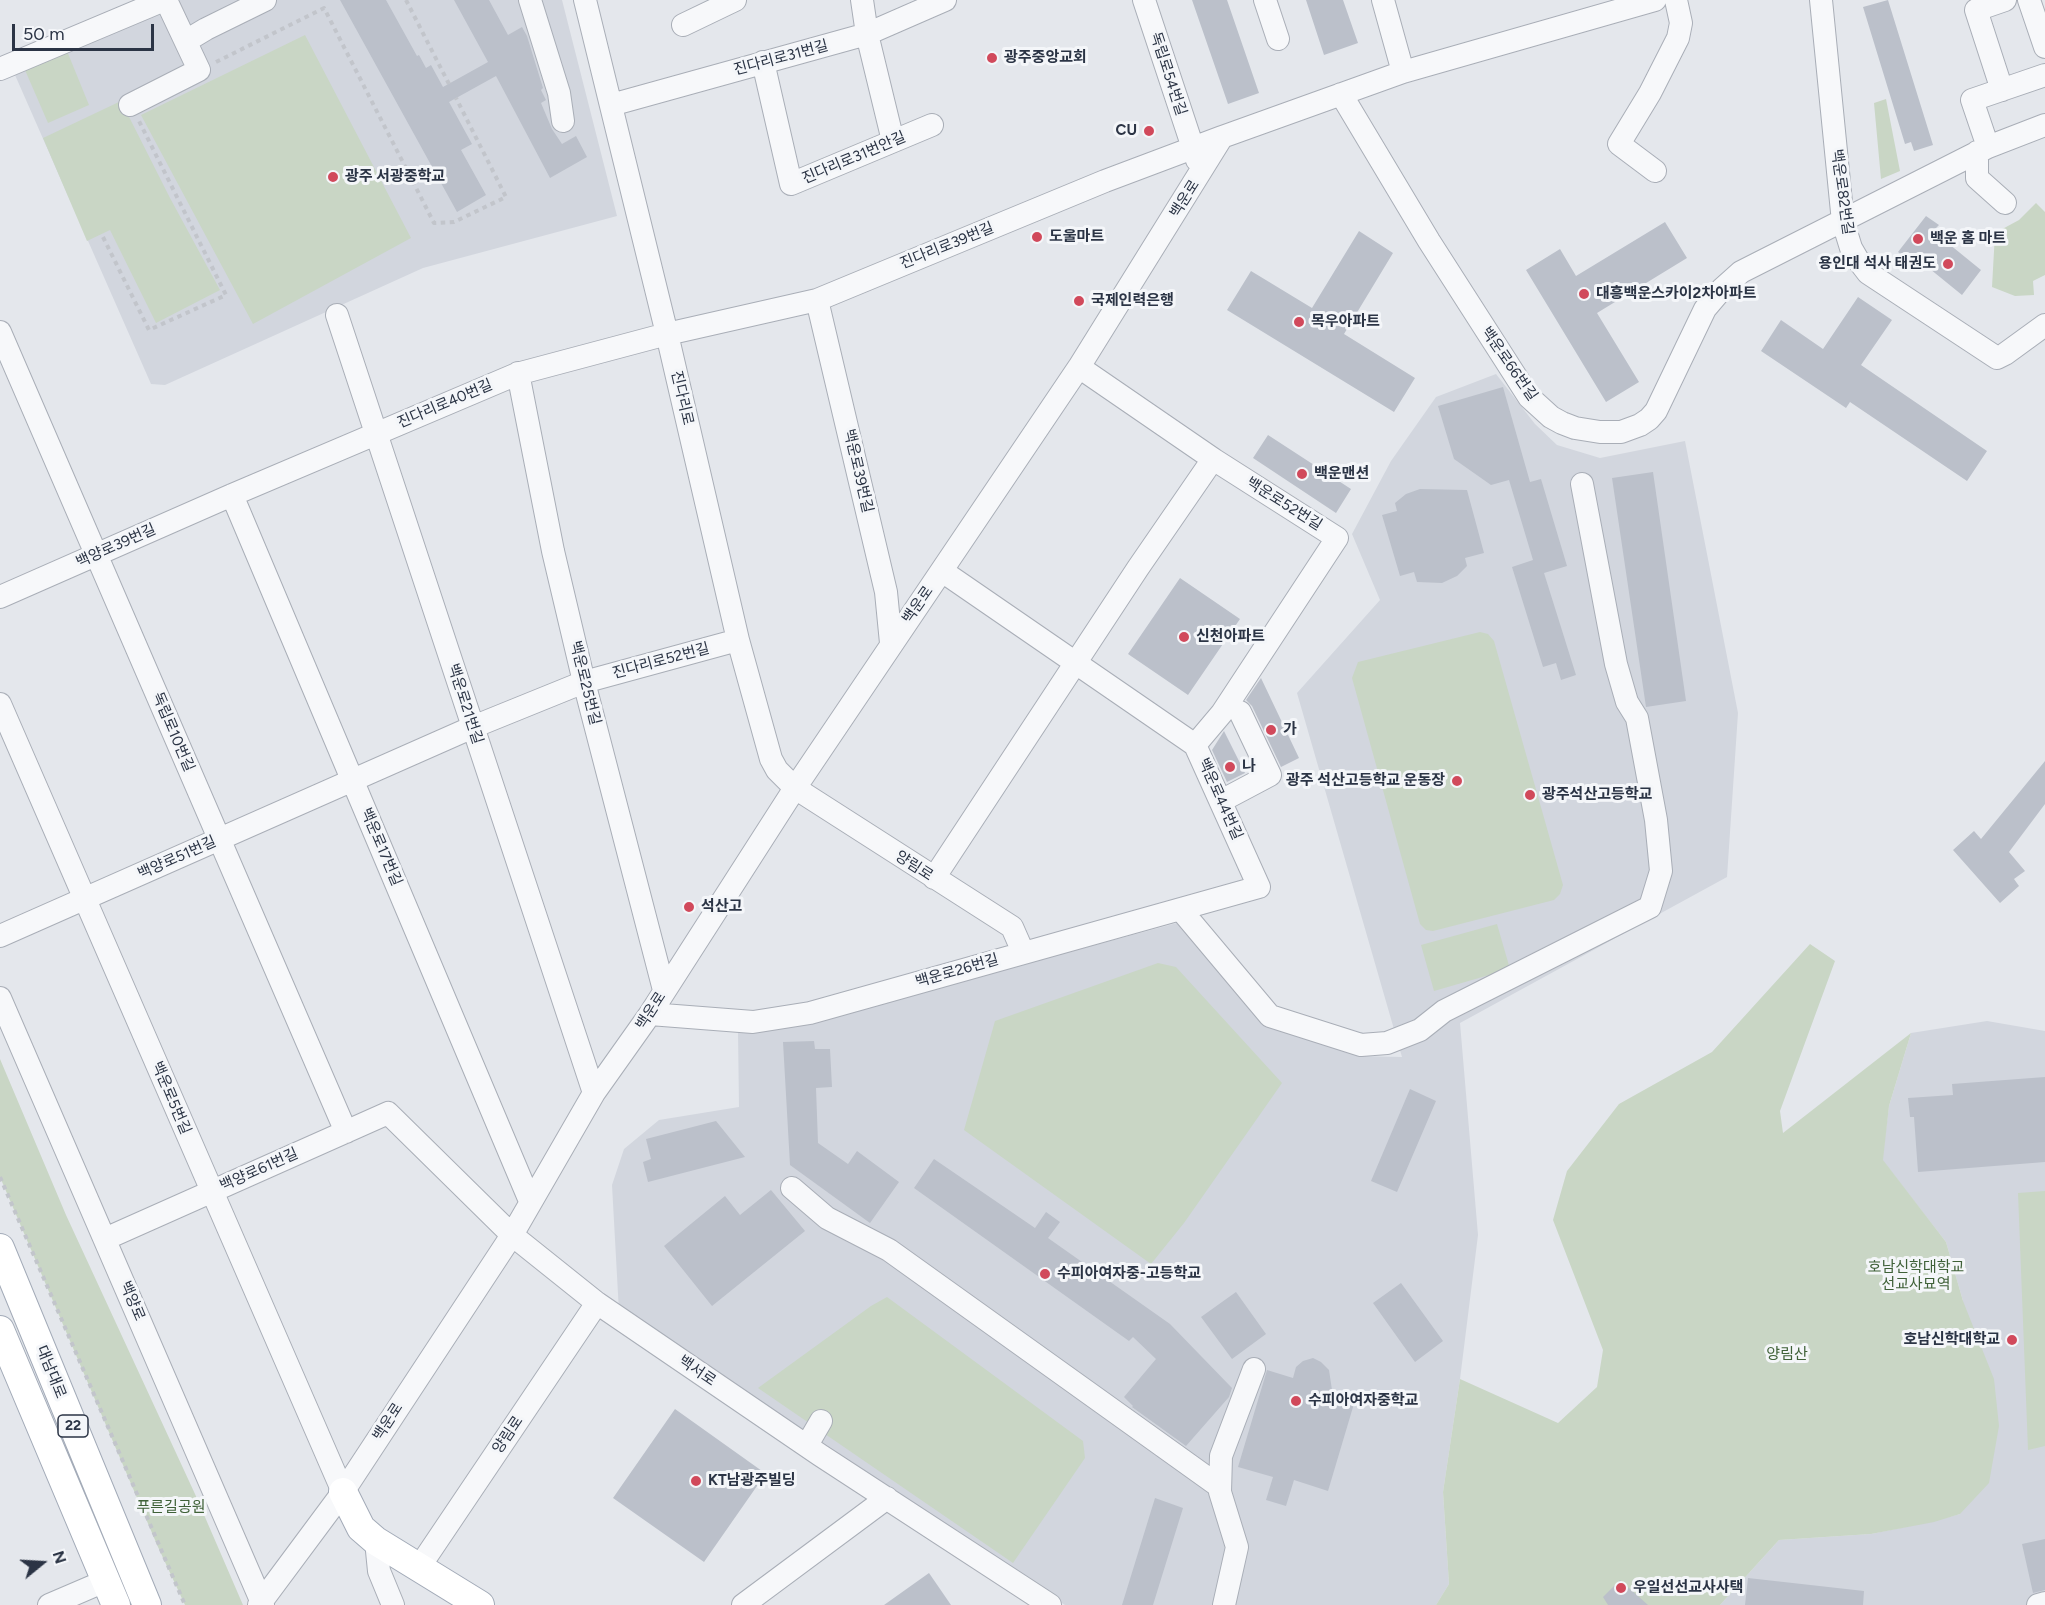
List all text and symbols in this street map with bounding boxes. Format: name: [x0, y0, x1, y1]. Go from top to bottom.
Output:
scale bar: [15, 12, 158, 50]
text: 50 m: [23, 23, 65, 45]
street label: 독립로54번길: [1146, 30, 1190, 118]
street label: 진다리로31번길: [732, 37, 830, 79]
place label: 광주중앙교회: [1004, 49, 1087, 67]
marker: 광주중앙교회: [985, 51, 999, 65]
place label: CU: [1116, 122, 1137, 140]
marker: CU: [1142, 124, 1156, 138]
street label: 진다리로31번안길: [799, 128, 909, 188]
street label: 백운로82번길: [1827, 148, 1857, 236]
place label: 광주 서광중학교: [345, 168, 445, 186]
marker: 광주 서광중학교: [326, 170, 340, 184]
street label: 백운로: [1166, 177, 1204, 221]
street label: 진다리로39번길: [898, 219, 996, 273]
place label: 도울마트: [1049, 228, 1104, 246]
marker: 도울마트: [1030, 230, 1044, 244]
place label: 백운 홈 마트: [1930, 230, 2006, 248]
marker: 백운 홈 마트: [1911, 232, 1925, 246]
place label: 용인대 석사 태권도: [1818, 255, 1936, 273]
marker: 용인대 석사 태권도: [1941, 257, 1955, 271]
place label: 대흥백운스카이2차아파트: [1596, 285, 1756, 303]
marker: 대흥백운스카이2차아파트: [1577, 287, 1591, 301]
place label: 국제인력은행: [1091, 292, 1174, 310]
marker: 국제인력은행: [1072, 294, 1086, 308]
place label: 목우아파트: [1311, 313, 1380, 331]
marker: 목우아파트: [1292, 315, 1306, 329]
street label: 백운로66번길: [1477, 324, 1541, 404]
street label: 진다리로: [667, 369, 697, 427]
street label: 진다리로40번길: [395, 376, 495, 432]
street label: 백운로39번길: [840, 427, 876, 515]
place label: 백운맨션: [1314, 465, 1369, 483]
marker: 백운맨션: [1295, 467, 1309, 481]
street label: 백운로52번길: [1243, 474, 1325, 534]
street label: 백양로39번길: [73, 520, 159, 572]
street label: 백운로: [899, 583, 937, 627]
place label: 신천아파트: [1196, 628, 1265, 646]
marker: 신천아파트: [1177, 630, 1191, 644]
street label: 백운로25번길: [566, 639, 604, 727]
street label: 진다리로52번길: [610, 639, 712, 683]
street label: 백운로21번길: [444, 661, 486, 747]
street label: 독립로10번길: [148, 689, 198, 775]
place label: 가: [1283, 721, 1297, 739]
marker: 가: [1264, 723, 1278, 737]
street label: 백운로44번길: [1194, 755, 1246, 843]
place label: 나: [1242, 758, 1256, 776]
marker: 나: [1223, 760, 1237, 774]
place label: 광주 석산고등학교 운동장: [1286, 772, 1445, 790]
marker: 광주 석산고등학교 운동장: [1450, 774, 1464, 788]
place label: 광주석산고등학교: [1542, 786, 1652, 804]
marker: 광주석산고등학교: [1523, 788, 1537, 802]
street label: 백운로17번길: [356, 805, 406, 889]
street label: 백양로51번길: [135, 833, 219, 883]
street label: 양림로: [892, 847, 936, 885]
place label: 석산고: [701, 898, 742, 916]
marker: 석산고: [682, 900, 696, 914]
street label: 백운로26번길: [913, 951, 1001, 991]
street label: 백운로: [632, 989, 670, 1033]
street label: 백운로5번길: [148, 1059, 194, 1137]
street label: 백양로61번길: [217, 1145, 301, 1195]
park label: 호남신학대학교 선교사묘역: [1868, 1259, 1964, 1294]
place label: 수피아여자중-고등학교: [1057, 1265, 1201, 1283]
marker: 수피아여자중-고등학교: [1038, 1267, 1052, 1281]
street label: 백양로: [116, 1278, 148, 1324]
place label: 호남신학대학교: [1903, 1331, 2000, 1349]
marker: 호남신학대학교: [2005, 1333, 2019, 1347]
street label: 대남대로: [32, 1343, 70, 1401]
park label: 양림산: [1766, 1346, 1808, 1364]
street label: 백서로: [675, 1352, 719, 1390]
place label: 수피아여자중학교: [1308, 1392, 1418, 1410]
marker: 수피아여자중학교: [1289, 1394, 1303, 1408]
street label: 백운로: [369, 1400, 407, 1444]
street label: 양림로: [489, 1413, 527, 1457]
road number: 22: [58, 1415, 88, 1437]
place label: KT남광주빌딩: [708, 1472, 796, 1490]
marker: KT남광주빌딩: [689, 1474, 703, 1488]
park label: 푸른길공원: [137, 1499, 205, 1517]
north arrow: [12, 1533, 72, 1593]
text: N: [49, 1548, 71, 1566]
place label: 우일선선교사사택: [1633, 1579, 1743, 1597]
marker: 우일선선교사사택: [1614, 1581, 1628, 1595]

